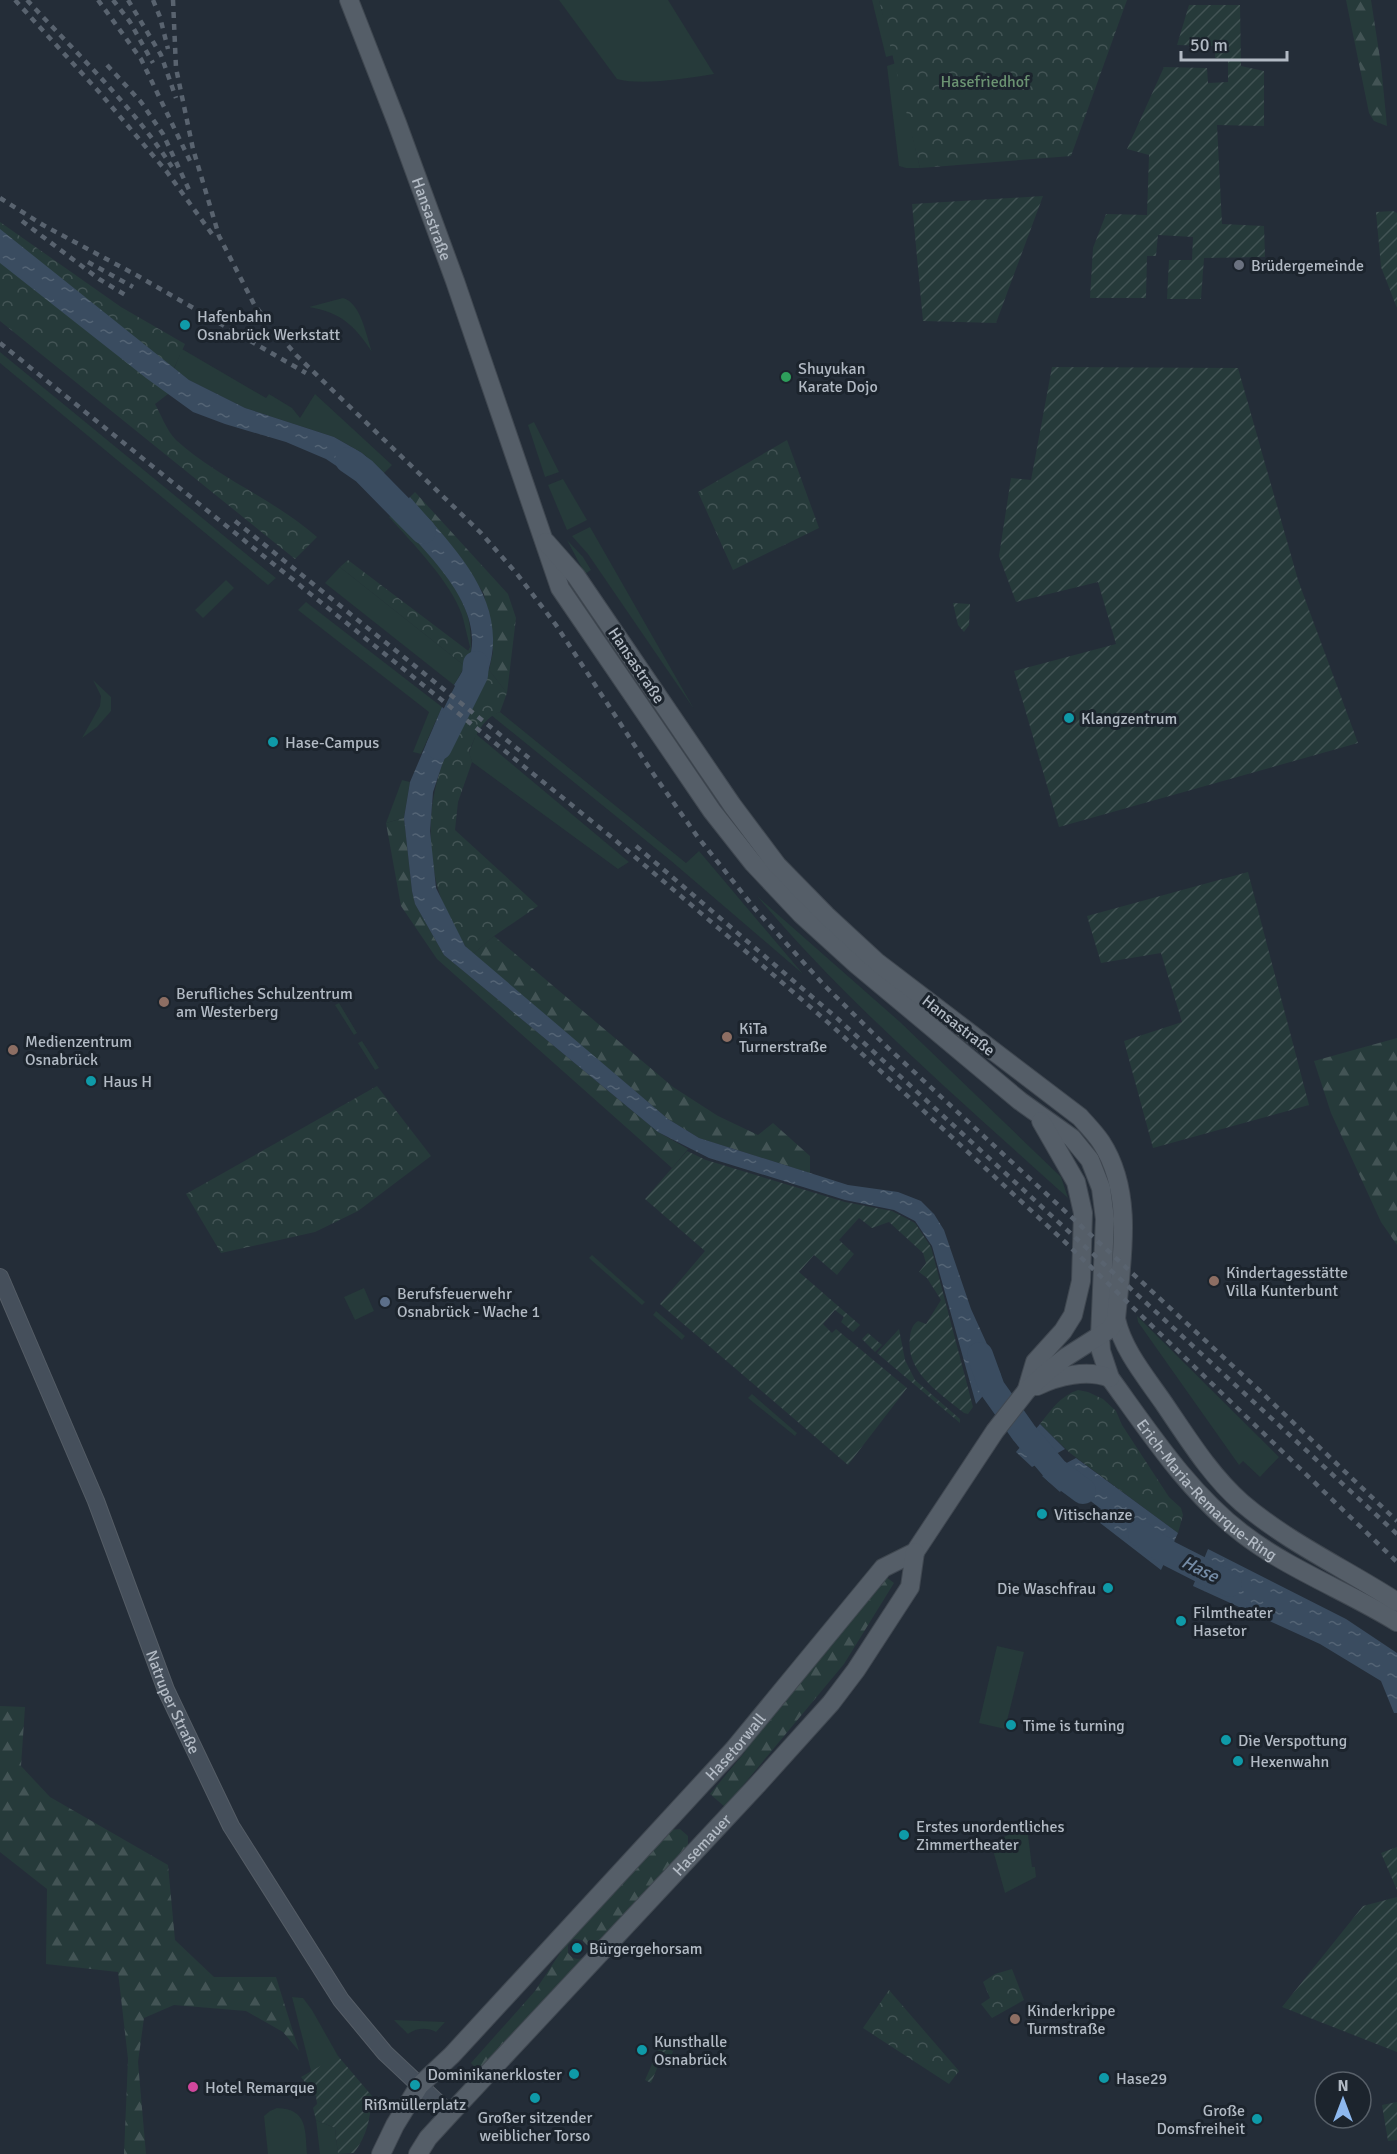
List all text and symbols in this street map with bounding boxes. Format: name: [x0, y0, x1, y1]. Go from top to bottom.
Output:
scale bar: [1181, 24, 1288, 62]
text: 50 m: [1190, 34, 1228, 56]
park label: Hasefriedhof: [941, 72, 1030, 92]
street label: Hansastraße: [407, 175, 456, 264]
place label: Brüdergemeinde: [1251, 256, 1364, 276]
marker: Brüdergemeinde: [1232, 258, 1246, 272]
place label: Hafenbahn Osnabrück Werkstatt: [197, 307, 341, 345]
marker: Hafenbahn Osnabrück Werkstatt: [178, 318, 192, 332]
place label: Shuyukan Karate Dojo: [798, 359, 878, 397]
marker: Shuyukan Karate Dojo: [779, 370, 793, 384]
street label: Hansastraße: [603, 624, 669, 707]
place label: Klangzentrum: [1081, 709, 1177, 729]
marker: Klangzentrum: [1062, 711, 1076, 725]
place label: Hase-Campus: [285, 733, 379, 753]
marker: Hase-Campus: [266, 735, 280, 749]
place label: Berufliches Schulzentrum am Westerberg: [176, 984, 353, 1022]
street label: Hansastraße: [918, 991, 999, 1061]
marker: Berufliches Schulzentrum am Westerberg: [157, 995, 171, 1009]
place label: KiTa Turnerstraße: [739, 1019, 827, 1057]
marker: KiTa Turnerstraße: [720, 1030, 734, 1044]
place label: Medienzentrum Osnabrück: [25, 1032, 132, 1070]
marker: Medienzentrum Osnabrück: [6, 1043, 20, 1057]
place label: Haus H: [103, 1072, 152, 1092]
marker: Haus H: [84, 1074, 98, 1088]
place label: Kindertagesstätte Villa Kunterbunt: [1226, 1263, 1348, 1301]
marker: Kindertagesstätte Villa Kunterbunt: [1207, 1274, 1221, 1288]
place label: Berufsfeuerwehr Osnabrück - Wache 1: [397, 1284, 540, 1322]
marker: Berufsfeuerwehr Osnabrück - Wache 1: [378, 1295, 392, 1309]
street label: Erich-Maria-Remarque-Ring: [1132, 1415, 1280, 1565]
place label: Vitischanze: [1054, 1505, 1133, 1525]
marker: Vitischanze: [1035, 1507, 1049, 1521]
water label: Hase: [1178, 1551, 1223, 1588]
place label: Die Waschfrau: [997, 1579, 1096, 1599]
marker: Die Waschfrau: [1101, 1581, 1115, 1595]
place label: Filmtheater Hasetor: [1193, 1603, 1273, 1641]
marker: Filmtheater Hasetor: [1174, 1614, 1188, 1628]
street label: Natruper Straße: [141, 1647, 204, 1757]
street label: Hasetorwall: [701, 1709, 771, 1785]
place label: Time is turning: [1023, 1716, 1125, 1736]
marker: Time is turning: [1004, 1718, 1018, 1732]
place label: Die Verspottung: [1238, 1731, 1347, 1751]
marker: Die Verspottung: [1219, 1733, 1233, 1747]
place label: Hexenwahn: [1250, 1752, 1329, 1772]
marker: Hexenwahn: [1231, 1754, 1245, 1768]
street label: Hasemauer: [668, 1810, 736, 1880]
place label: Erstes unordentliches Zimmertheater: [916, 1817, 1065, 1855]
marker: Erstes unordentliches Zimmertheater: [897, 1828, 911, 1842]
place label: Bürgergehorsam: [589, 1939, 703, 1959]
marker: Bürgergehorsam: [570, 1941, 584, 1955]
place label: Kinderkrippe Turmstraße: [1027, 2001, 1115, 2039]
marker: Kinderkrippe Turmstraße: [1008, 2012, 1022, 2026]
place label: Kunsthalle Osnabrück: [654, 2032, 727, 2070]
marker: Kunsthalle Osnabrück: [635, 2043, 649, 2057]
place label: Dominikanerkloster: [427, 2065, 562, 2085]
marker: Dominikanerkloster: [567, 2067, 581, 2081]
place label: Hase29: [1116, 2069, 1167, 2089]
north arrow: [1313, 2070, 1373, 2130]
marker: Hase29: [1097, 2071, 1111, 2085]
text: N: [1337, 2076, 1349, 2096]
place label: Hotel Remarque: [205, 2078, 315, 2098]
marker: Rißmüllerplatz: [408, 2078, 422, 2092]
marker: Hotel Remarque: [186, 2080, 200, 2094]
marker: Großer sitzender weiblicher Torso: [528, 2091, 542, 2105]
place label: Rißmüllerplatz: [364, 2095, 466, 2115]
place label: Große Domsfreiheit: [1156, 2101, 1245, 2139]
place label: Großer sitzender weiblicher Torso: [478, 2108, 592, 2146]
marker: Große Domsfreiheit: [1250, 2112, 1264, 2126]

